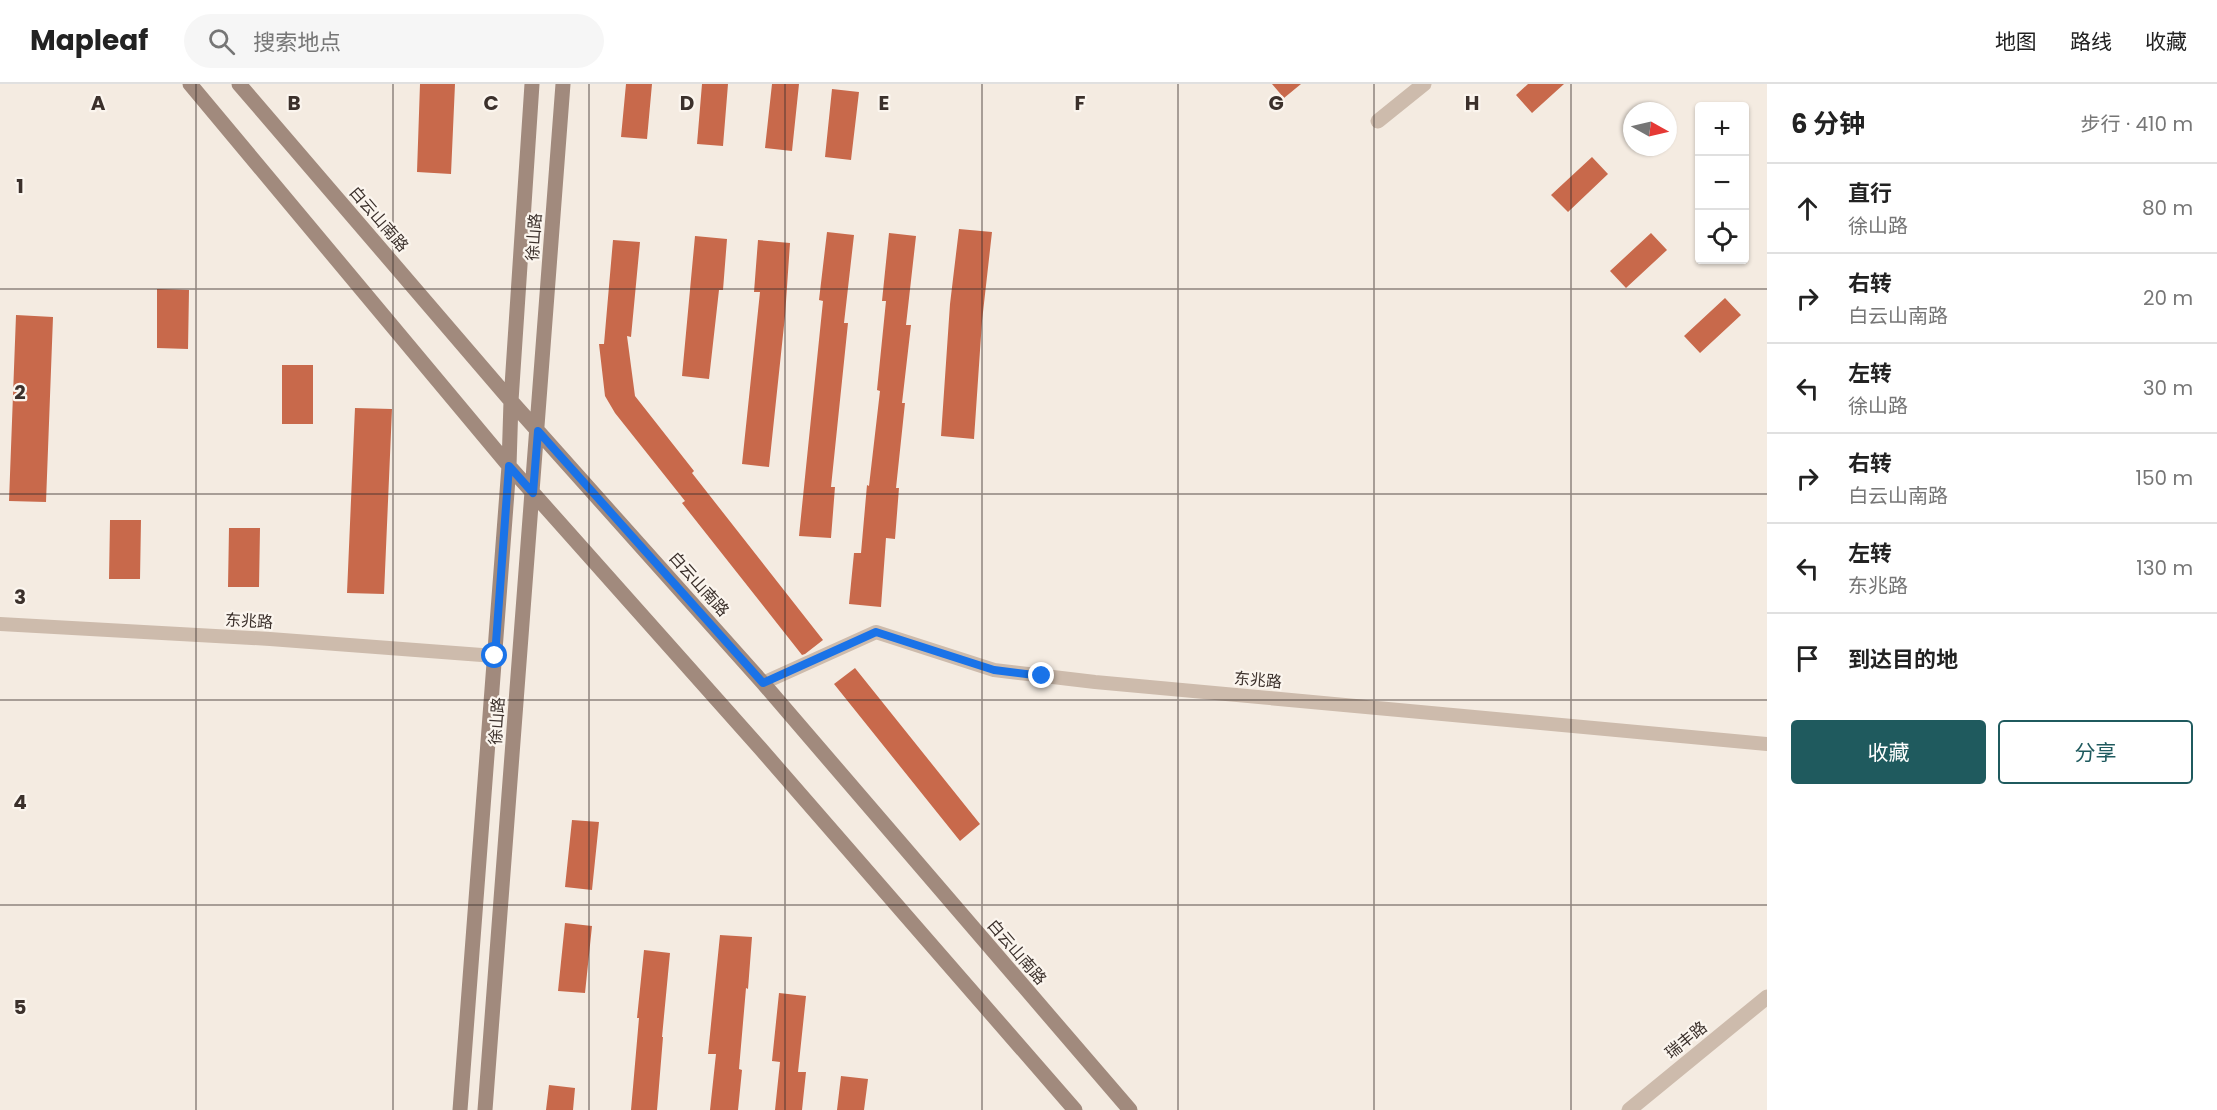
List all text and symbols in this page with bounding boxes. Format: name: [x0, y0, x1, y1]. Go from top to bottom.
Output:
search box: [184, 14, 604, 68]
text: Mapleaf: [30, 21, 148, 60]
icon: search: [205, 25, 238, 58]
text: 搜索地点: [253, 27, 341, 58]
text: 地图: [1995, 27, 2037, 56]
text: 路线: [2070, 27, 2112, 56]
text: 收藏: [2145, 27, 2187, 56]
text: A: [91, 89, 106, 117]
text: B: [287, 89, 301, 117]
text: C: [483, 89, 499, 117]
text: D: [680, 89, 694, 117]
text: E: [879, 89, 889, 117]
text: F: [1075, 89, 1086, 117]
text: G: [1268, 89, 1284, 117]
text: H: [1465, 89, 1479, 117]
north arrow: [1623, 102, 1677, 156]
map controls: [1695, 102, 1749, 264]
button: +: [1695, 102, 1749, 156]
text: 6 分钟: [1791, 106, 1865, 142]
text: 步行 · 410 m: [2081, 110, 2193, 138]
button: −: [1695, 156, 1749, 210]
text: 1: [16, 172, 24, 200]
text: 直行: [1848, 178, 1892, 209]
street label: 白云山南路: [344, 181, 414, 257]
icon: ahead: [1791, 192, 1824, 225]
text: 80 m: [2142, 194, 2193, 222]
button: locate: [1695, 210, 1749, 264]
street label: 徐山路: [521, 212, 547, 262]
text: 徐山路: [1848, 212, 1908, 240]
text: 右转: [1848, 268, 1892, 299]
icon: right: [1791, 282, 1824, 315]
text: 20 m: [2143, 284, 2193, 312]
text: 白云山南路: [1848, 302, 1948, 330]
text: 左转: [1848, 358, 1892, 389]
icon: left: [1791, 372, 1824, 405]
text: 30 m: [2143, 374, 2193, 402]
text: 2: [14, 378, 26, 406]
text: 徐山路: [1848, 392, 1908, 420]
text: 右转: [1848, 448, 1892, 479]
icon: right: [1791, 462, 1824, 495]
text: 150 m: [2136, 464, 2193, 492]
text: 白云山南路: [1848, 482, 1948, 510]
text: 左转: [1848, 538, 1892, 569]
street label: 白云山南路: [664, 547, 734, 621]
icon: left: [1791, 552, 1824, 585]
text: 130 m: [2136, 554, 2193, 582]
text: 东兆路: [1848, 572, 1908, 600]
text: 3: [14, 583, 26, 611]
street label: 东兆路: [224, 608, 274, 634]
route start: [481, 642, 507, 668]
icon: arrive: [1791, 642, 1824, 675]
text: 到达目的地: [1848, 644, 1958, 675]
route end: [1028, 662, 1054, 688]
street label: 东兆路: [1233, 666, 1283, 694]
street label: 徐山路: [484, 696, 510, 746]
button: 收藏: [1791, 720, 1986, 784]
button: 分享: [1998, 720, 2193, 784]
text: 4: [13, 788, 27, 816]
street label: 白云山南路: [982, 914, 1052, 990]
text: 5: [14, 993, 27, 1021]
street label: 瑞丰路: [1660, 1016, 1712, 1064]

